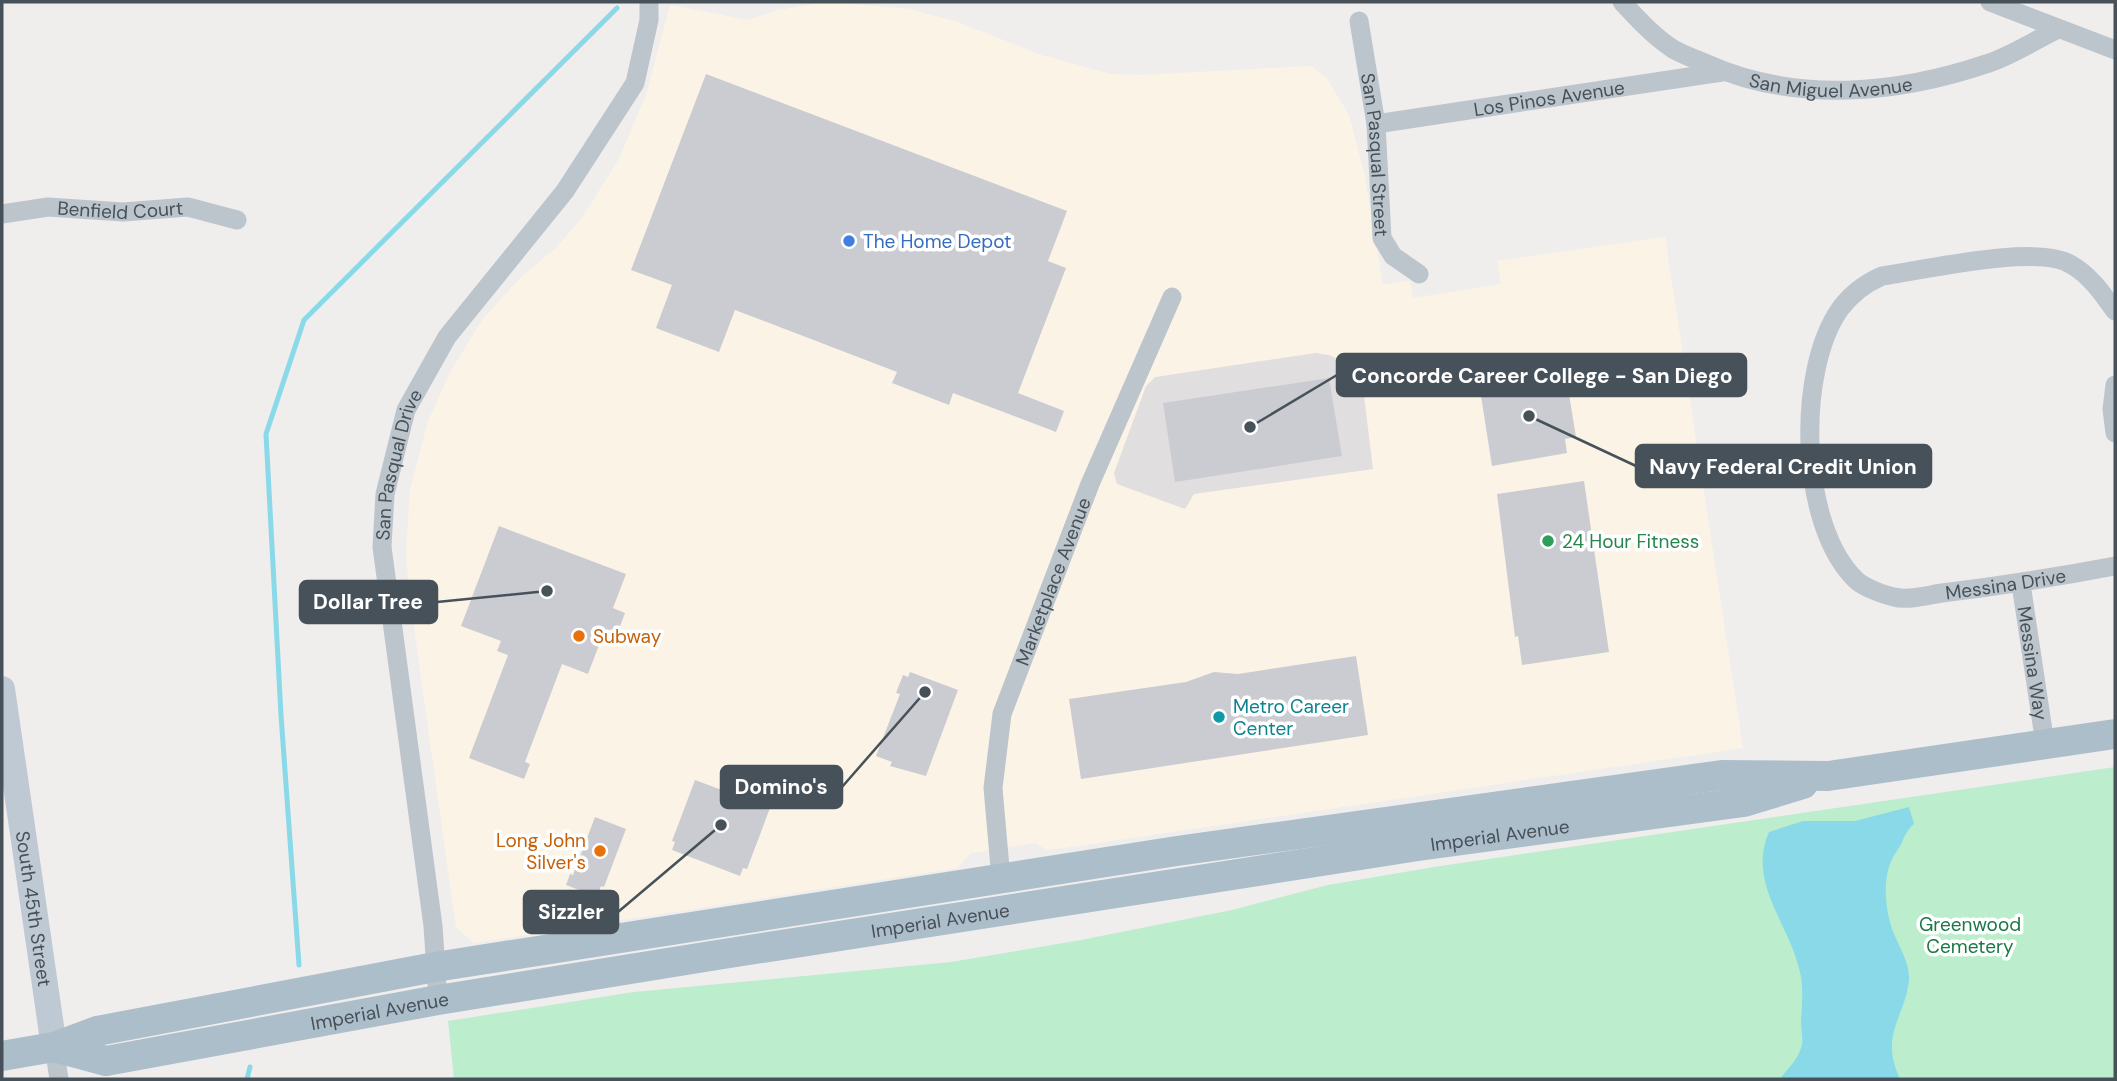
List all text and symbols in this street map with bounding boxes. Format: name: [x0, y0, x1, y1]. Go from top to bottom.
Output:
street label: San Miguel Avenue: [1747, 67, 1914, 103]
street label: San Pasqual Street: [1355, 71, 1394, 237]
street label: Los Pinos Avenue: [1472, 74, 1626, 122]
street label: Benfield Court: [57, 195, 184, 225]
place label: The Home Depot: [863, 229, 1012, 254]
marker: The Home Depot: [841, 233, 857, 249]
callout: Concorde Career College - San Diego: [1337, 354, 1746, 396]
text: Concorde Career College - San Diego: [1352, 362, 1732, 390]
street label: San Pasqual Drive: [370, 384, 428, 541]
callout: Navy Federal Credit Union: [1636, 445, 1931, 487]
text: Navy Federal Credit Union: [1649, 453, 1917, 481]
street label: Marketplace Avenue: [1009, 494, 1096, 669]
place label: 24 Hour Fitness: [1562, 529, 1699, 554]
marker: 24 Hour Fitness: [1540, 533, 1556, 549]
street label: Messina Drive: [1944, 563, 2068, 605]
callout: Dollar Tree: [300, 581, 437, 623]
text: Dollar Tree: [313, 588, 423, 616]
street label: Messina Way: [2012, 604, 2054, 722]
place label: Subway: [593, 624, 662, 649]
marker: Subway: [571, 628, 587, 644]
place label: Metro Career Center: [1233, 694, 1349, 741]
marker: Metro Career Center: [1211, 709, 1227, 725]
callout: Domino's: [721, 766, 842, 808]
text: Domino's: [734, 773, 828, 801]
street label: Imperial Avenue: [1429, 813, 1571, 857]
place label: Long John Silver's: [496, 828, 586, 875]
street label: South 45th Street: [10, 829, 58, 988]
marker: Long John Silver's: [592, 843, 608, 859]
callout: Sizzler: [524, 891, 618, 933]
street label: Imperial Avenue: [869, 897, 1011, 943]
text: Sizzler: [538, 898, 604, 926]
park label: Greenwood Cemetery: [1919, 912, 2021, 959]
street label: Imperial Avenue: [308, 986, 450, 1036]

